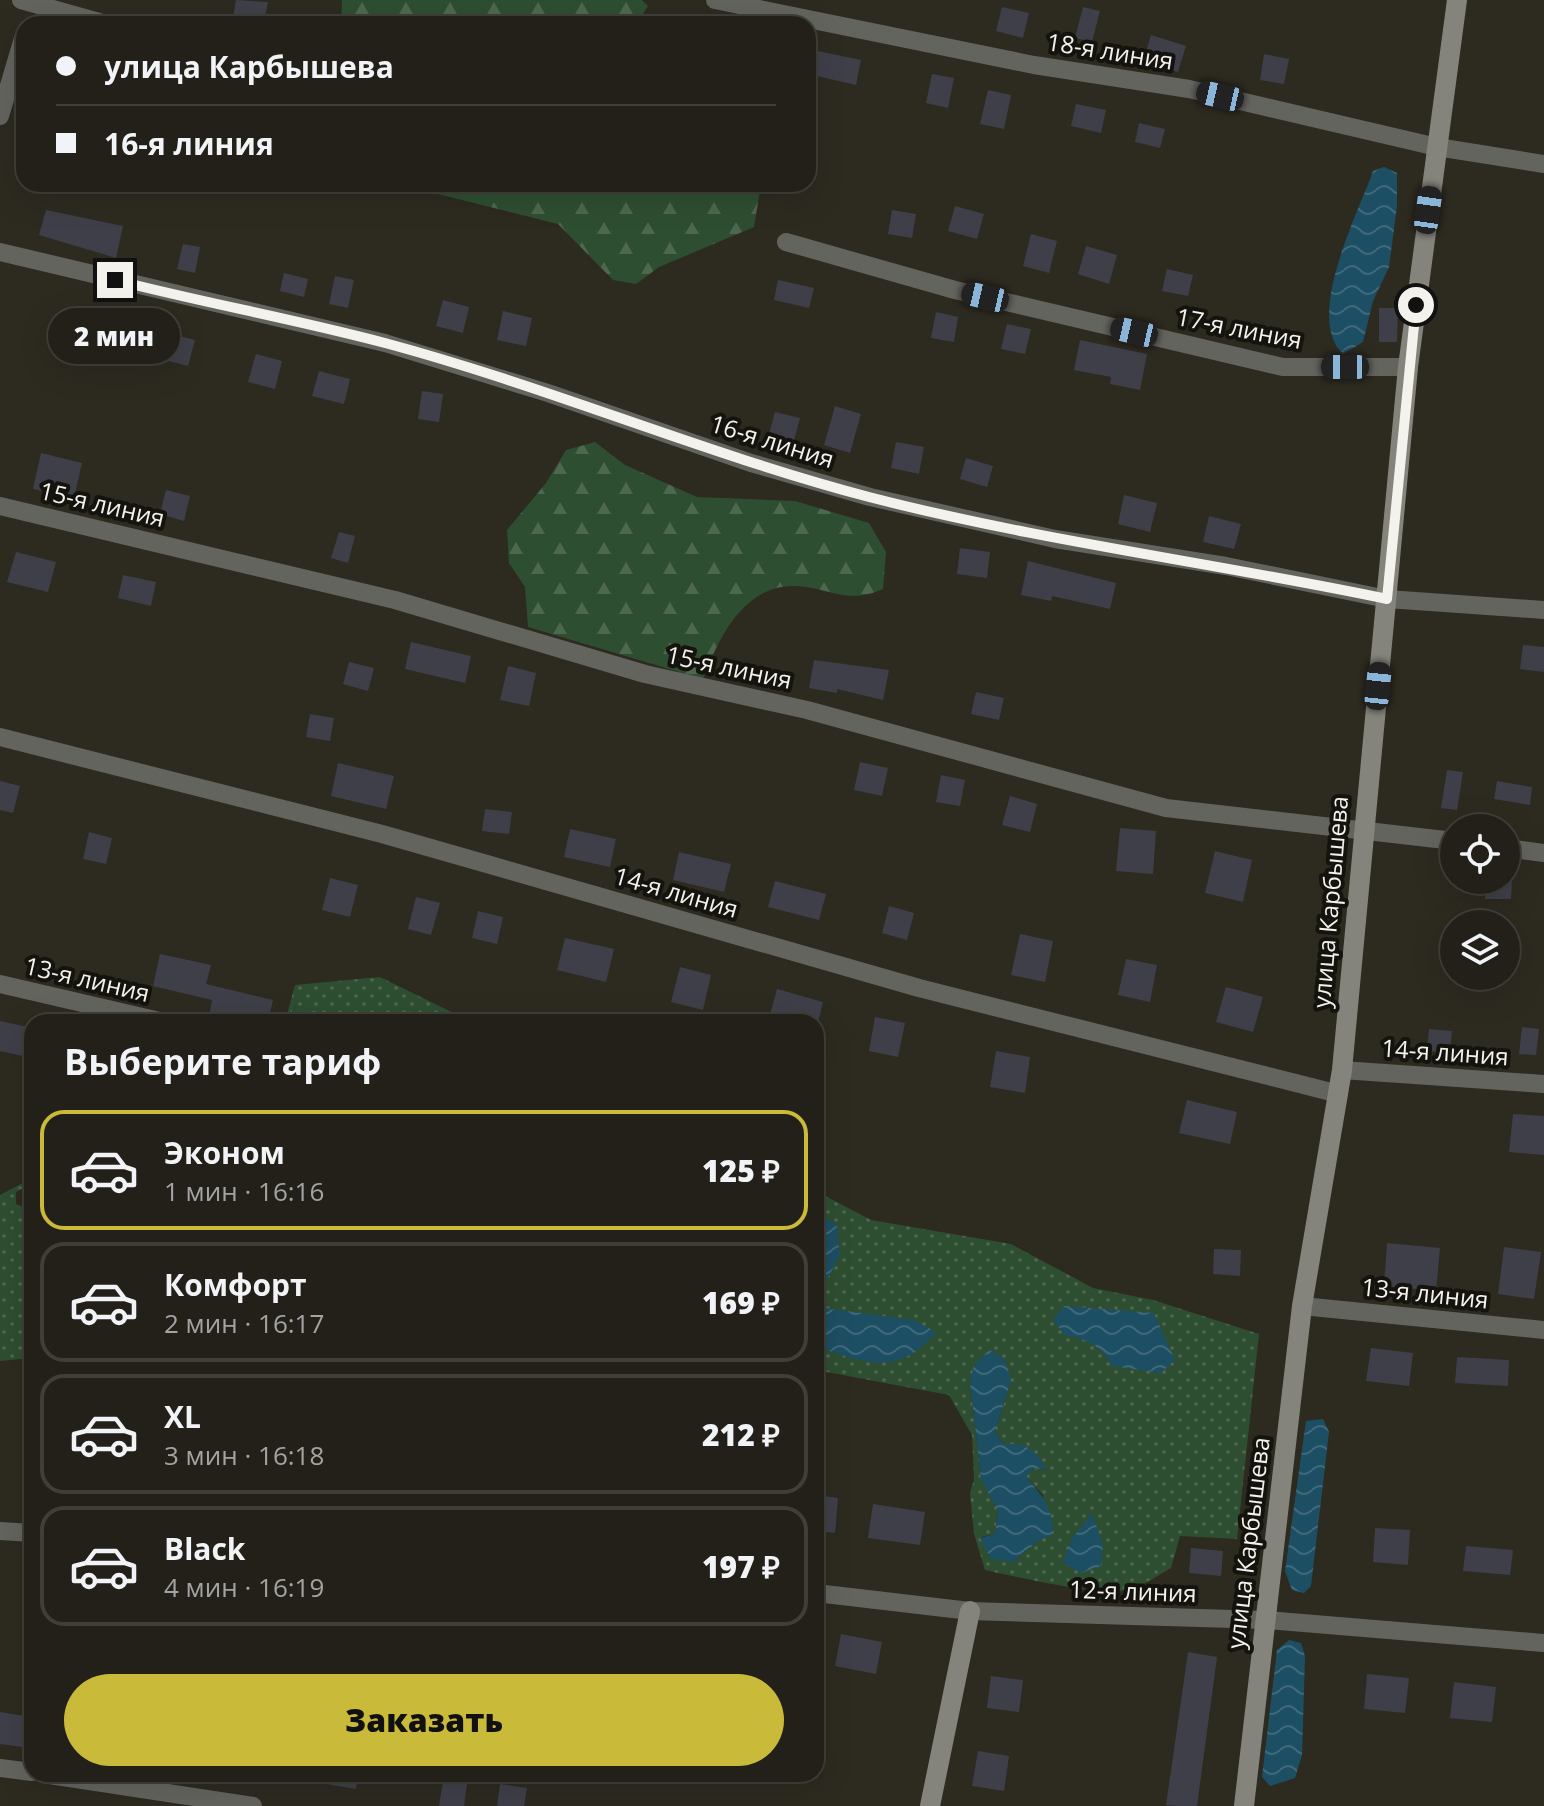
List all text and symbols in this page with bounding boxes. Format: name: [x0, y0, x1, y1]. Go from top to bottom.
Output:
street label: 18-я линия: [1045, 24, 1176, 77]
text: улица Карбышева: [104, 46, 394, 87]
car: [1194, 79, 1246, 113]
text: 16-я линия: [104, 123, 274, 164]
car: [1413, 185, 1443, 235]
route end: [97, 262, 133, 298]
car: [959, 280, 1011, 314]
route start: [1398, 287, 1434, 323]
street label: 17-я линия: [1174, 299, 1305, 356]
callout: 2 мин: [49, 308, 181, 364]
car: [1108, 315, 1160, 349]
text: 2 мин: [74, 318, 154, 354]
car: [1321, 355, 1369, 379]
street label: 16-я линия: [707, 406, 838, 475]
street label: 15-я линия: [37, 473, 168, 534]
street label: 15-я линия: [664, 637, 795, 696]
car: [1364, 661, 1392, 711]
street label: улица Карбышева: [1304, 794, 1355, 1009]
map controls: [1440, 814, 1520, 990]
button: locate: [1440, 814, 1520, 894]
street label: 14-я линия: [611, 858, 742, 925]
button: layers: [1440, 910, 1520, 990]
street label: 13-я линия: [22, 948, 153, 1009]
street label: 14-я линия: [1380, 1031, 1510, 1072]
text: Выберите тариф: [64, 1037, 381, 1086]
text: Эконом: [164, 1132, 285, 1173]
icon: car: [68, 1134, 140, 1206]
text: 125 ₽: [702, 1150, 780, 1191]
text: 1 мин · 16:16: [164, 1173, 324, 1209]
text: Комфорт: [164, 1264, 307, 1305]
icon: car: [68, 1266, 140, 1338]
street label: 13-я линия: [1360, 1269, 1490, 1316]
text: 169 ₽: [702, 1282, 780, 1323]
text: 2 мин · 16:17: [164, 1305, 324, 1341]
text: XL: [164, 1396, 201, 1437]
icon: car: [68, 1398, 140, 1470]
text: 212 ₽: [702, 1414, 780, 1455]
street label: улица Карбышева: [1218, 1435, 1277, 1650]
text: 3 мин · 16:18: [164, 1437, 324, 1473]
text: Black: [164, 1528, 245, 1569]
icon: car: [68, 1530, 140, 1602]
text: 197 ₽: [702, 1546, 780, 1587]
text: 4 мин · 16:19: [164, 1569, 324, 1605]
street label: 12-я линия: [1069, 1572, 1197, 1609]
button: Заказать: [64, 1674, 784, 1766]

